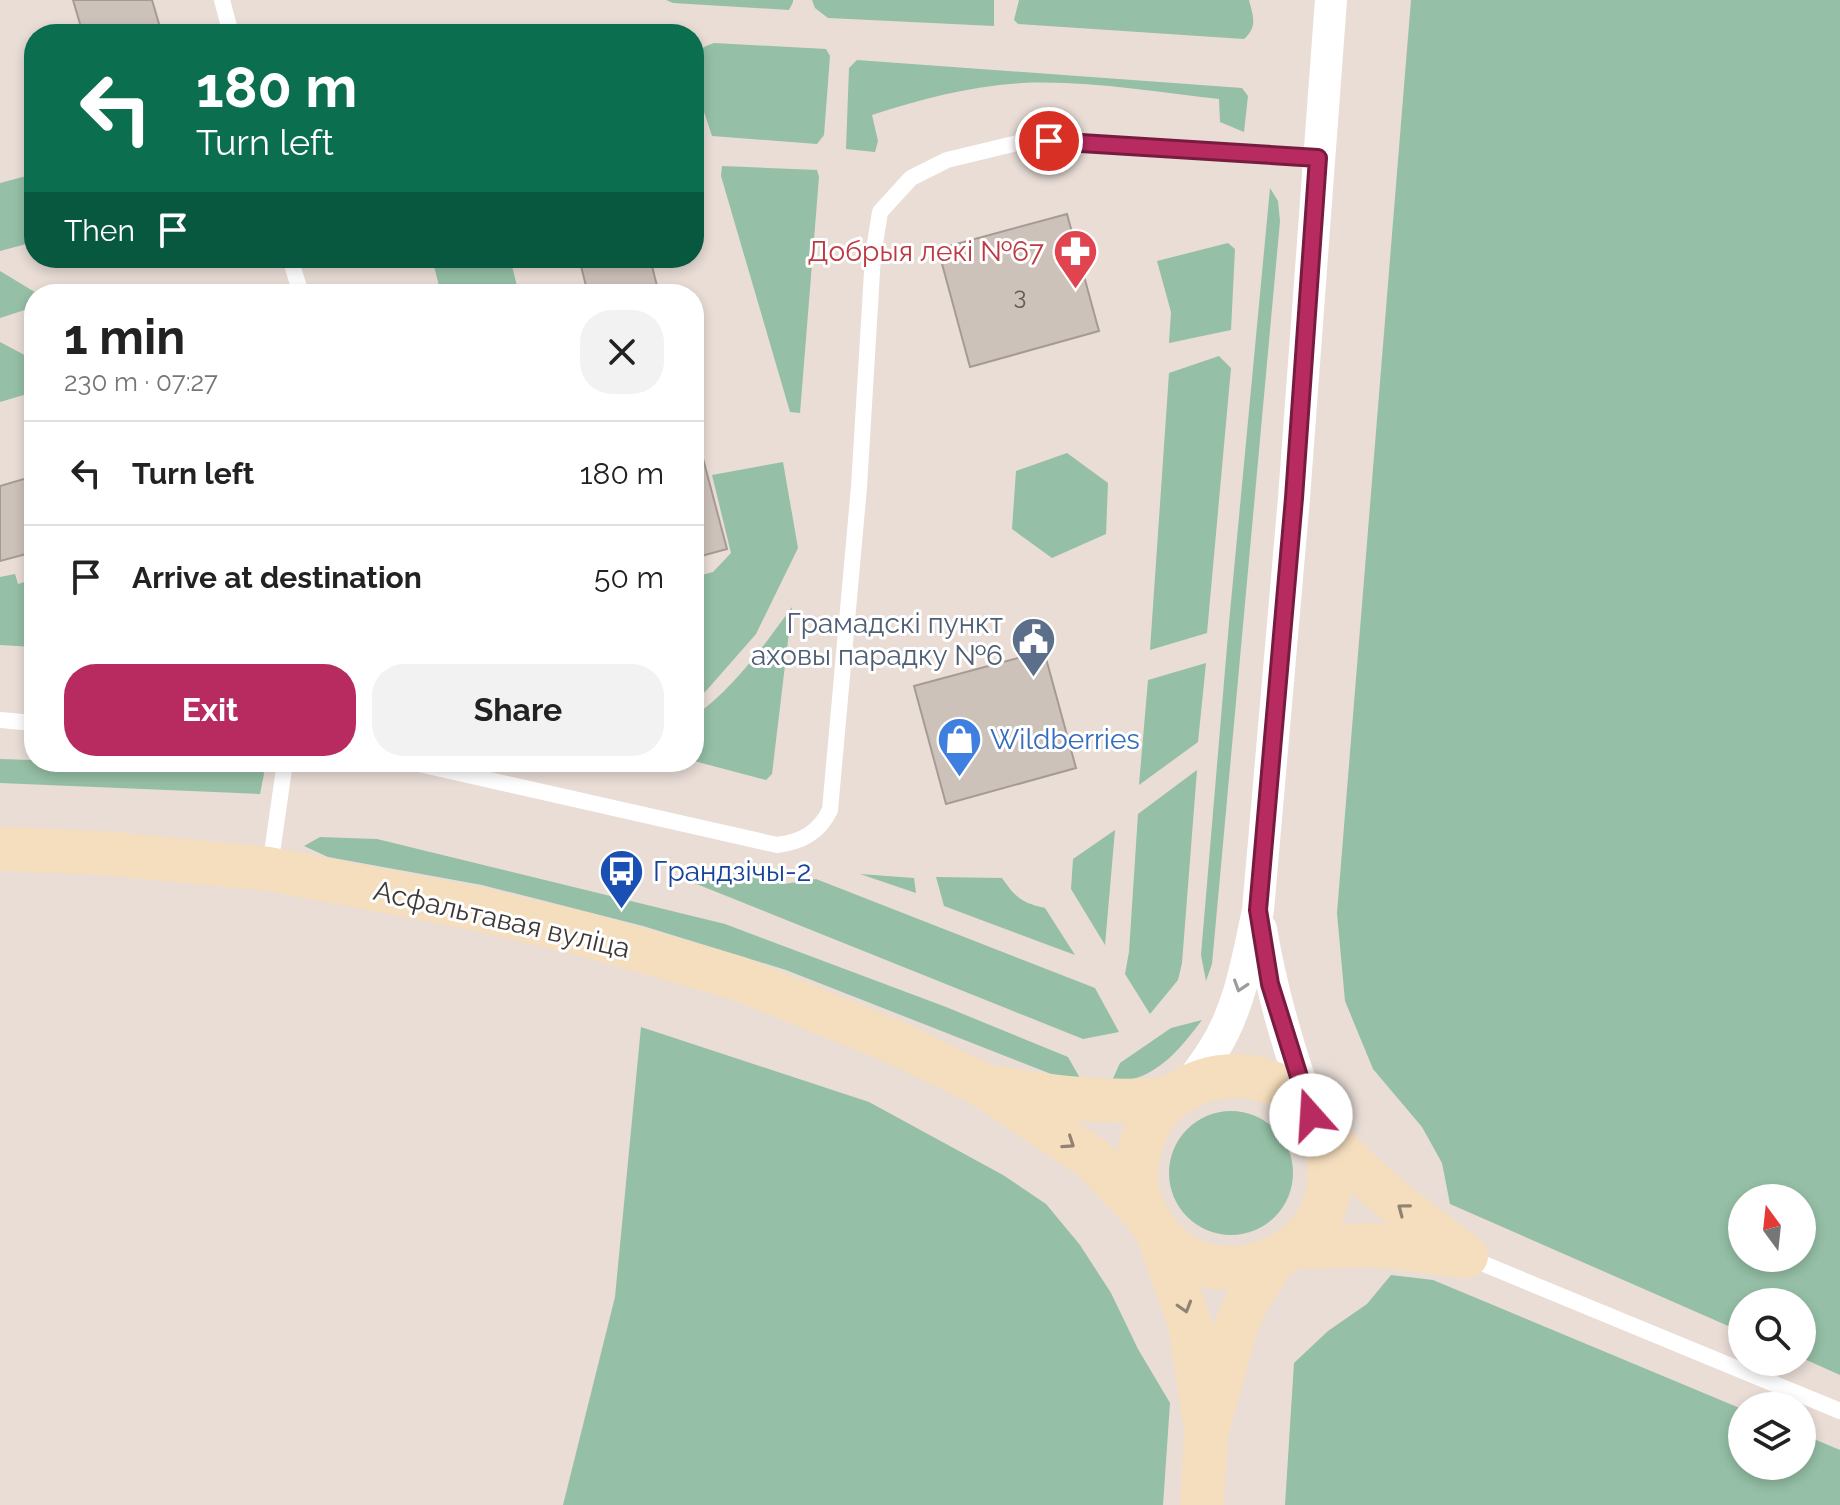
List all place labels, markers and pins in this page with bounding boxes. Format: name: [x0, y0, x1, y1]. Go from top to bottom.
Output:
pin: [1015, 107, 1083, 175]
pharmacy icon: Добрыя лекі №67: [1051, 227, 1099, 290]
place label: Добрыя лекі №67: [807, 235, 1044, 268]
place label: Грамадскі пункт аховы парадку №6: [751, 607, 1003, 672]
public building icon: Грамадскі пункт аховы парадку №6: [1010, 615, 1058, 678]
shop icon: Wildberries: [935, 715, 983, 778]
place label: Wildberries: [990, 723, 1140, 756]
bus stop icon: Грандзічы-2: [598, 847, 646, 910]
place label: Грандзічы-2: [653, 855, 811, 888]

